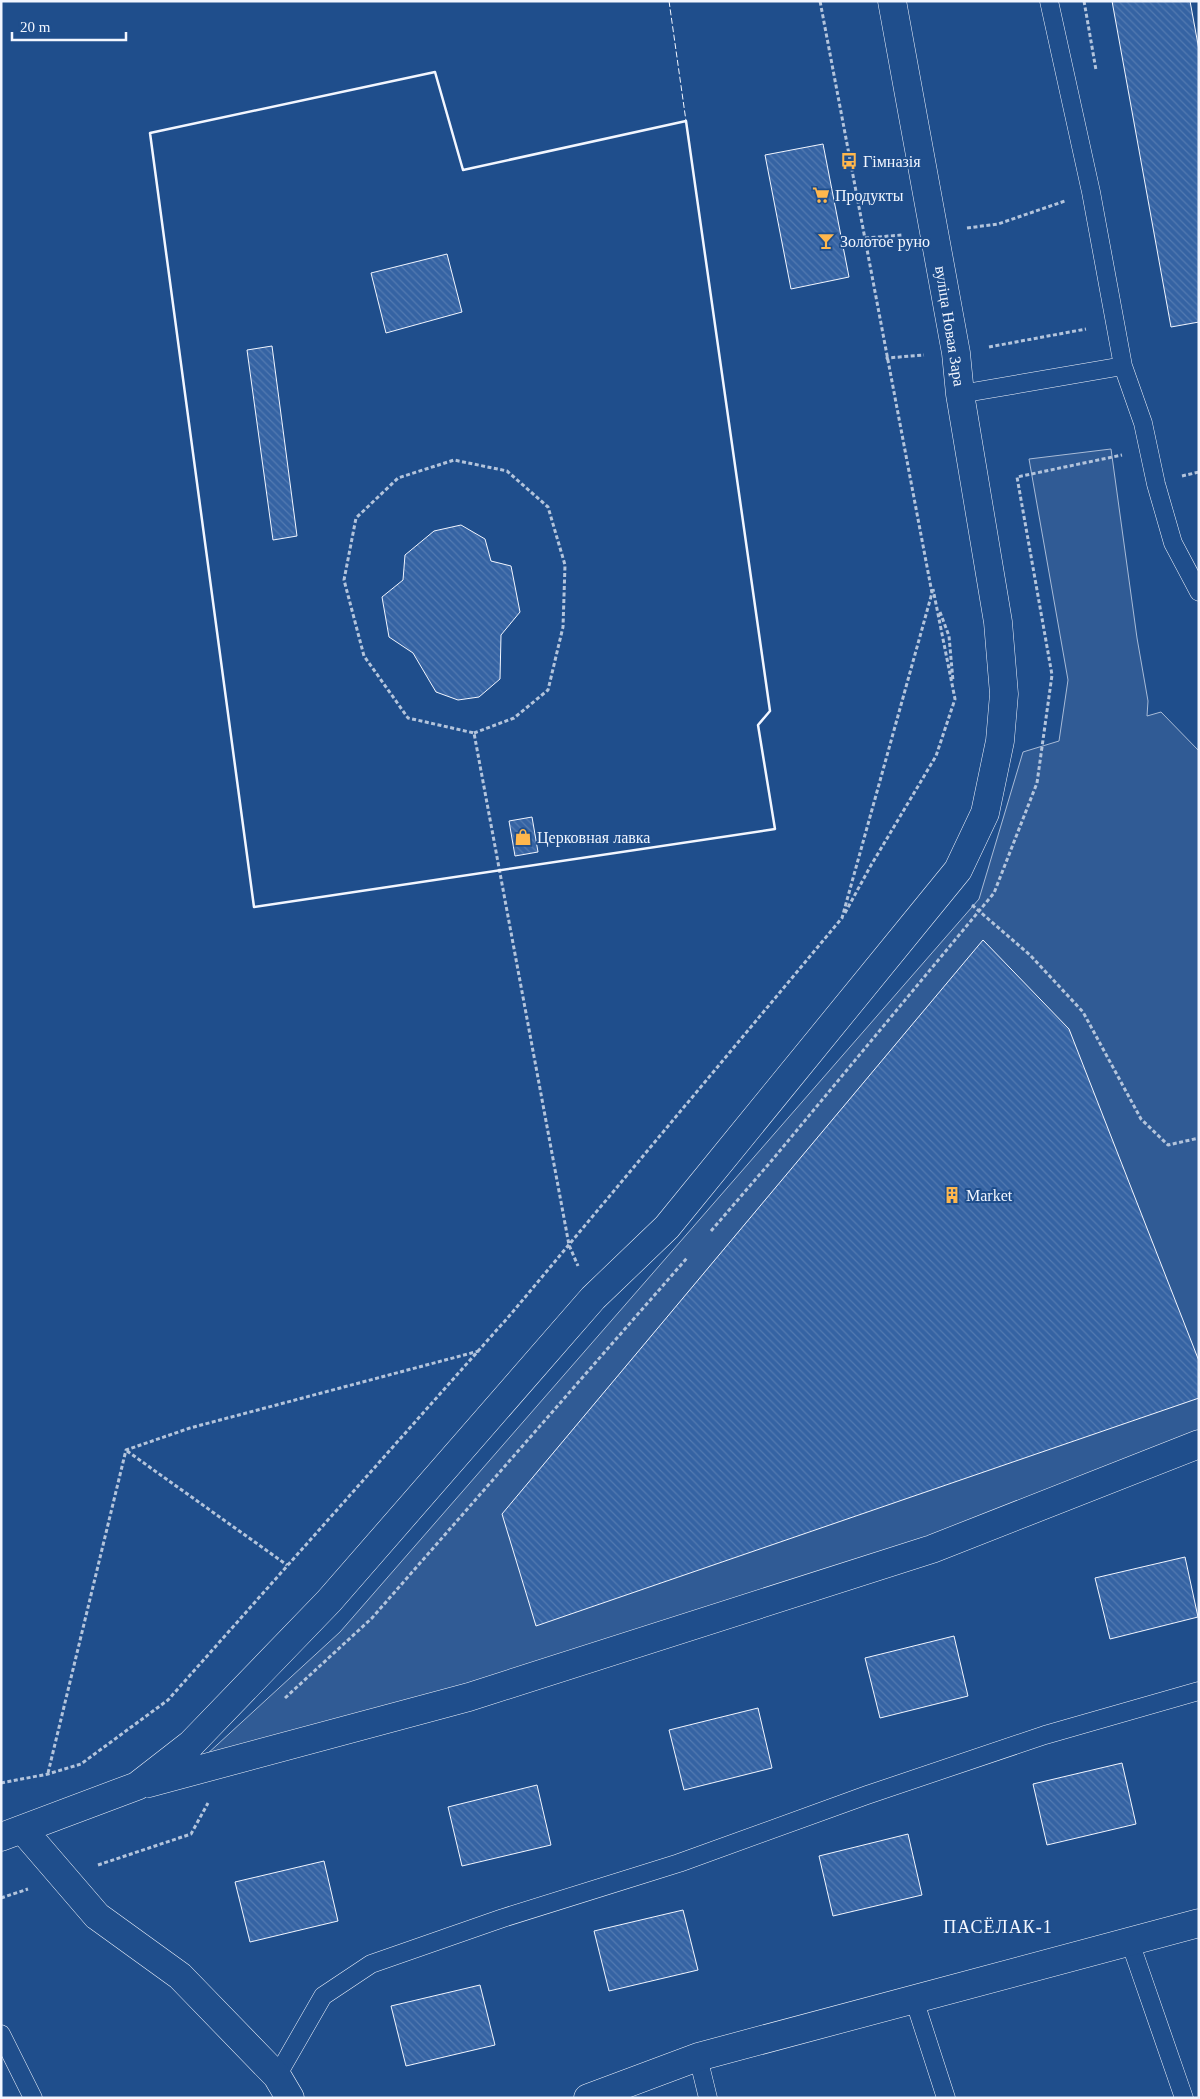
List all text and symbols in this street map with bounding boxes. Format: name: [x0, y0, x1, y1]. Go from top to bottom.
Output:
scale bar: [12, 10, 126, 42]
text: 20 m: [20, 19, 51, 35]
bus stop icon: Гімназія: [839, 151, 859, 171]
place label: Гімназія: [863, 153, 921, 170]
supermarket icon: Продукты: [811, 185, 831, 205]
place label: Продукты: [835, 187, 904, 205]
bar icon: Золотое руно: [816, 231, 836, 251]
place label: Золотое руно: [840, 233, 930, 251]
street label: вуліца Новая Зара: [931, 264, 968, 388]
shop icon: Церковная лавка: [513, 827, 533, 847]
place label: Церковная лавка: [537, 829, 650, 847]
building icon: Market: [942, 1185, 962, 1205]
place label: Market: [966, 1187, 1013, 1204]
district label: ПАСЁЛАК-1: [943, 1917, 1053, 1937]

